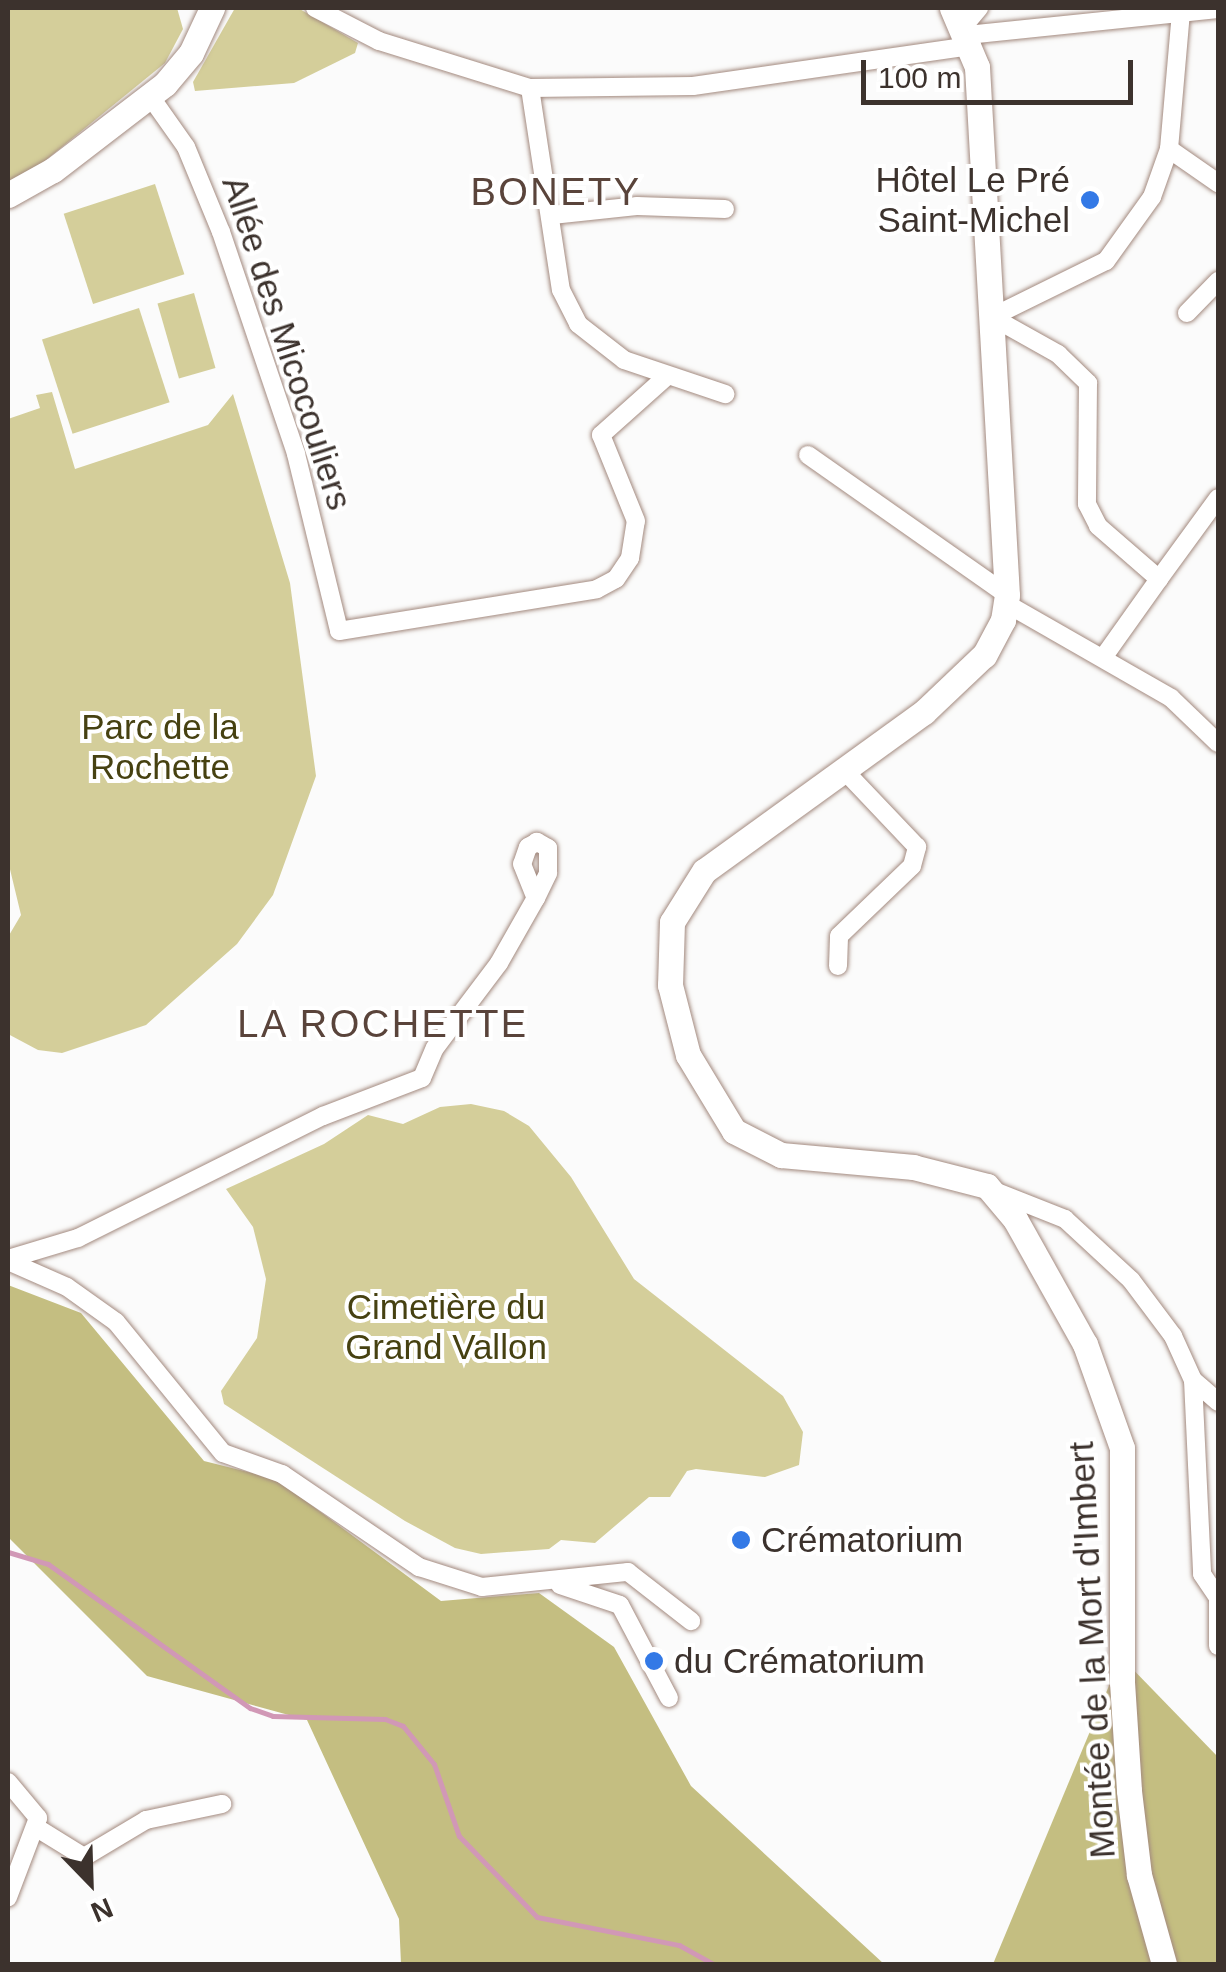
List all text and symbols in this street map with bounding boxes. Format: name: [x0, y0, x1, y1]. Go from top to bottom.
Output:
scale bar: [866, 40, 1138, 102]
text: 100 m: [878, 61, 961, 94]
place label: Hôtel Le Pré Saint-Michel: [875, 159, 1070, 241]
district label: BONETY: [470, 170, 642, 216]
street label: Allée des Micocouliers: [213, 171, 361, 515]
marker: Hôtel Le Pré Saint-Michel: [1079, 189, 1101, 211]
park label: Parc de la Rochette: [81, 706, 239, 788]
district label: LA ROCHETTE: [236, 1002, 530, 1048]
park label: Cimetière du Grand Vallon: [345, 1286, 547, 1368]
street label: Montée de la Mort d'Imbert: [1060, 1441, 1124, 1859]
place label: Crématorium: [761, 1519, 963, 1561]
marker: Crématorium: [730, 1529, 752, 1551]
place label: du Crématorium: [674, 1640, 925, 1682]
marker: du Crématorium: [643, 1650, 665, 1672]
north arrow: [40, 1832, 140, 1932]
text: N: [87, 1892, 117, 1928]

